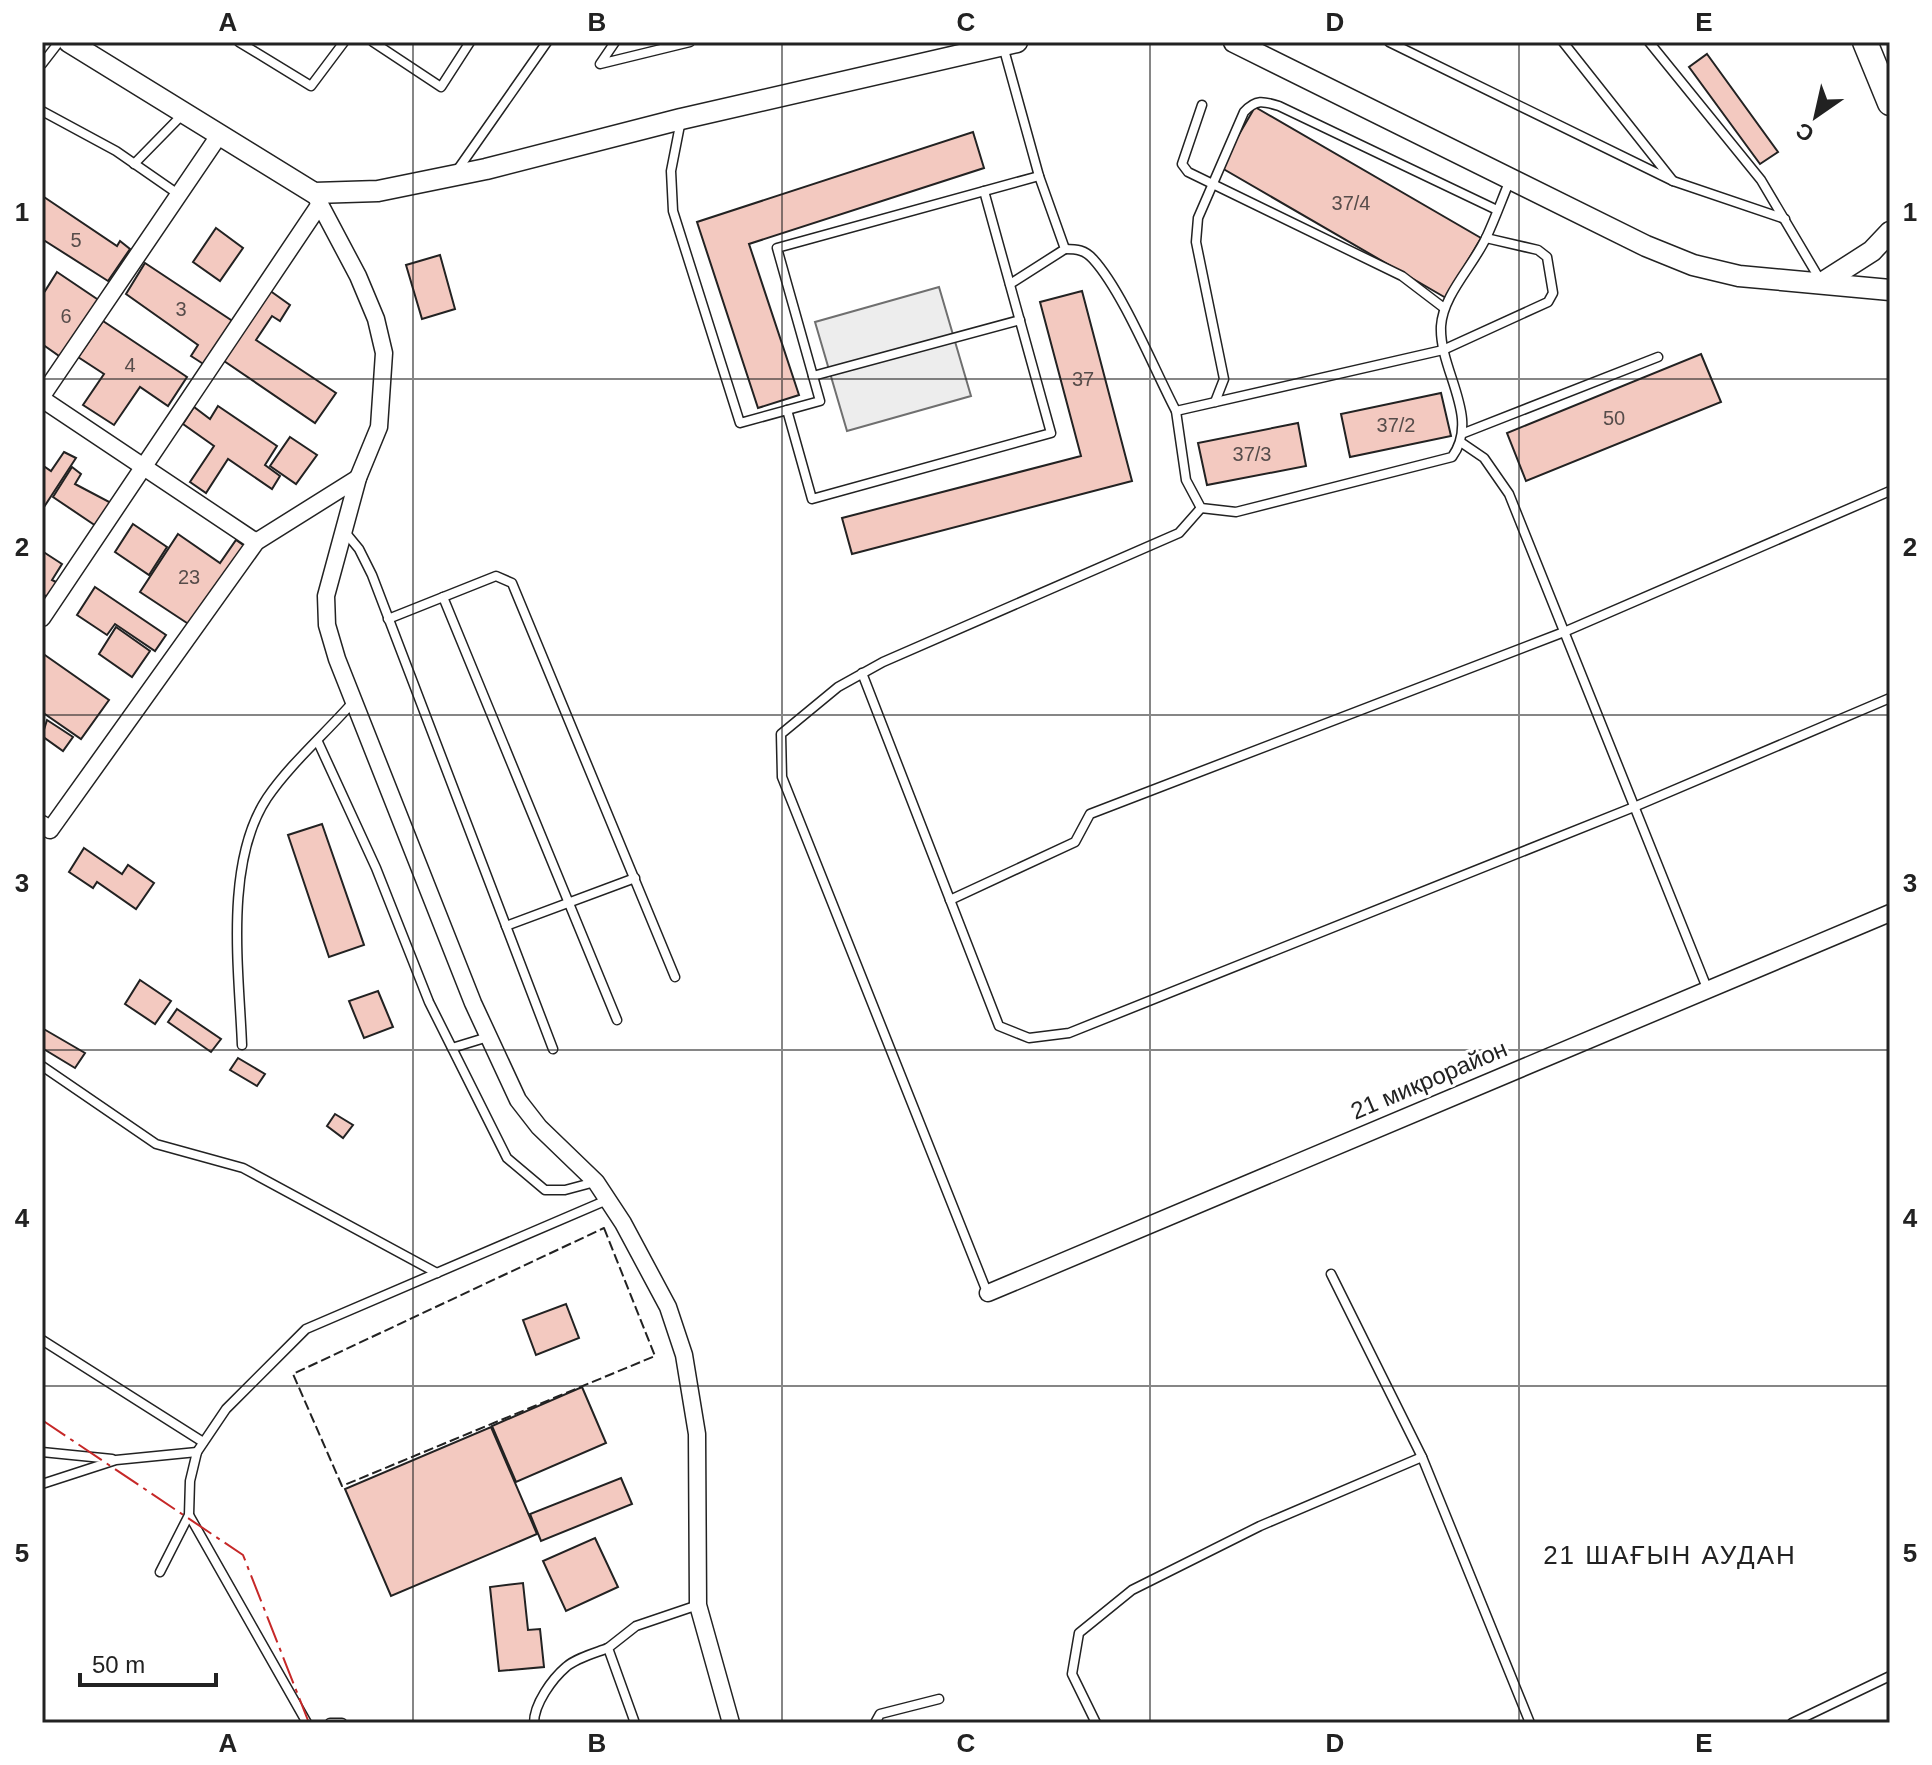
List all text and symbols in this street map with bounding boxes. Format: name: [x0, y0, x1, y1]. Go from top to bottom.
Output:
text: A: [219, 7, 238, 37]
text: B: [588, 7, 606, 37]
text: C: [957, 7, 976, 37]
text: D: [1326, 7, 1344, 37]
text: E: [1695, 7, 1713, 37]
north arrow: [1776, 76, 1856, 156]
text: С: [1791, 117, 1819, 147]
house number: 37/4: [1332, 192, 1370, 214]
text: 1: [15, 197, 29, 227]
text: 1: [1903, 197, 1917, 227]
house number: 5: [70, 229, 82, 251]
house number: 3: [175, 298, 187, 320]
house number: 6: [60, 305, 72, 327]
house number: 4: [124, 354, 136, 376]
house number: 37: [1072, 368, 1094, 390]
house number: 50: [1603, 407, 1625, 429]
house number: 37/2: [1377, 414, 1415, 436]
house number: 37/3: [1233, 443, 1271, 465]
text: 2: [15, 532, 29, 562]
text: 2: [1903, 532, 1917, 562]
house number: 23: [178, 566, 200, 588]
text: 3: [15, 868, 29, 898]
text: 3: [1903, 868, 1917, 898]
street label: 21 микрорайон: [1347, 1034, 1511, 1125]
text: 4: [15, 1203, 30, 1233]
text: 4: [1903, 1203, 1918, 1233]
text: 5: [15, 1538, 29, 1568]
text: 5: [1903, 1538, 1917, 1568]
district label: 21 ШАҒЫН АУДАН: [1543, 1540, 1797, 1570]
scale bar: [80, 1637, 216, 1687]
text: 50 m: [92, 1651, 145, 1678]
text: A: [219, 1728, 238, 1758]
text: B: [588, 1728, 606, 1758]
text: C: [957, 1728, 976, 1758]
text: D: [1326, 1728, 1344, 1758]
text: E: [1695, 1728, 1713, 1758]

